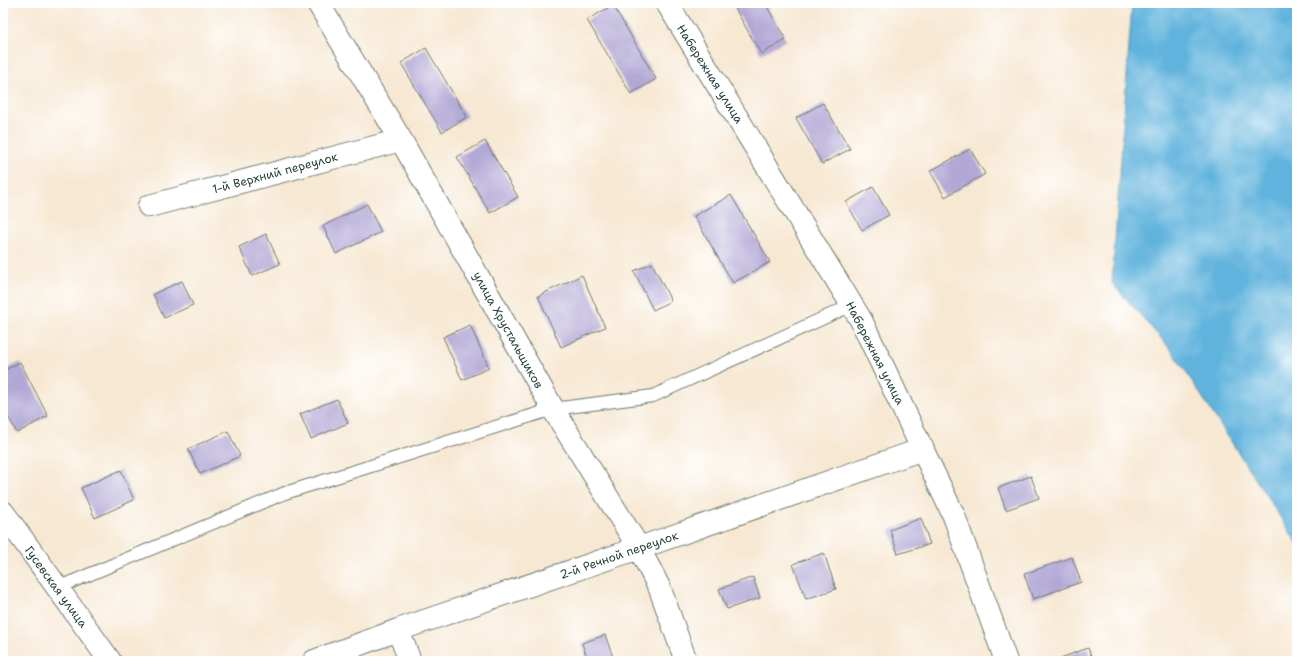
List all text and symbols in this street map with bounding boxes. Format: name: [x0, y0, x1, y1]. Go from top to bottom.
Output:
street label: Набережная улица: [673, 21, 747, 127]
street label: 1-й Верхний переулок: [211, 148, 340, 197]
street label: улица Хрустальщиков: [469, 269, 547, 391]
street label: Набережная улица: [842, 299, 908, 408]
street label: 2-й Речной переулок: [558, 527, 681, 583]
street label: Гусевская улица: [21, 543, 91, 631]

